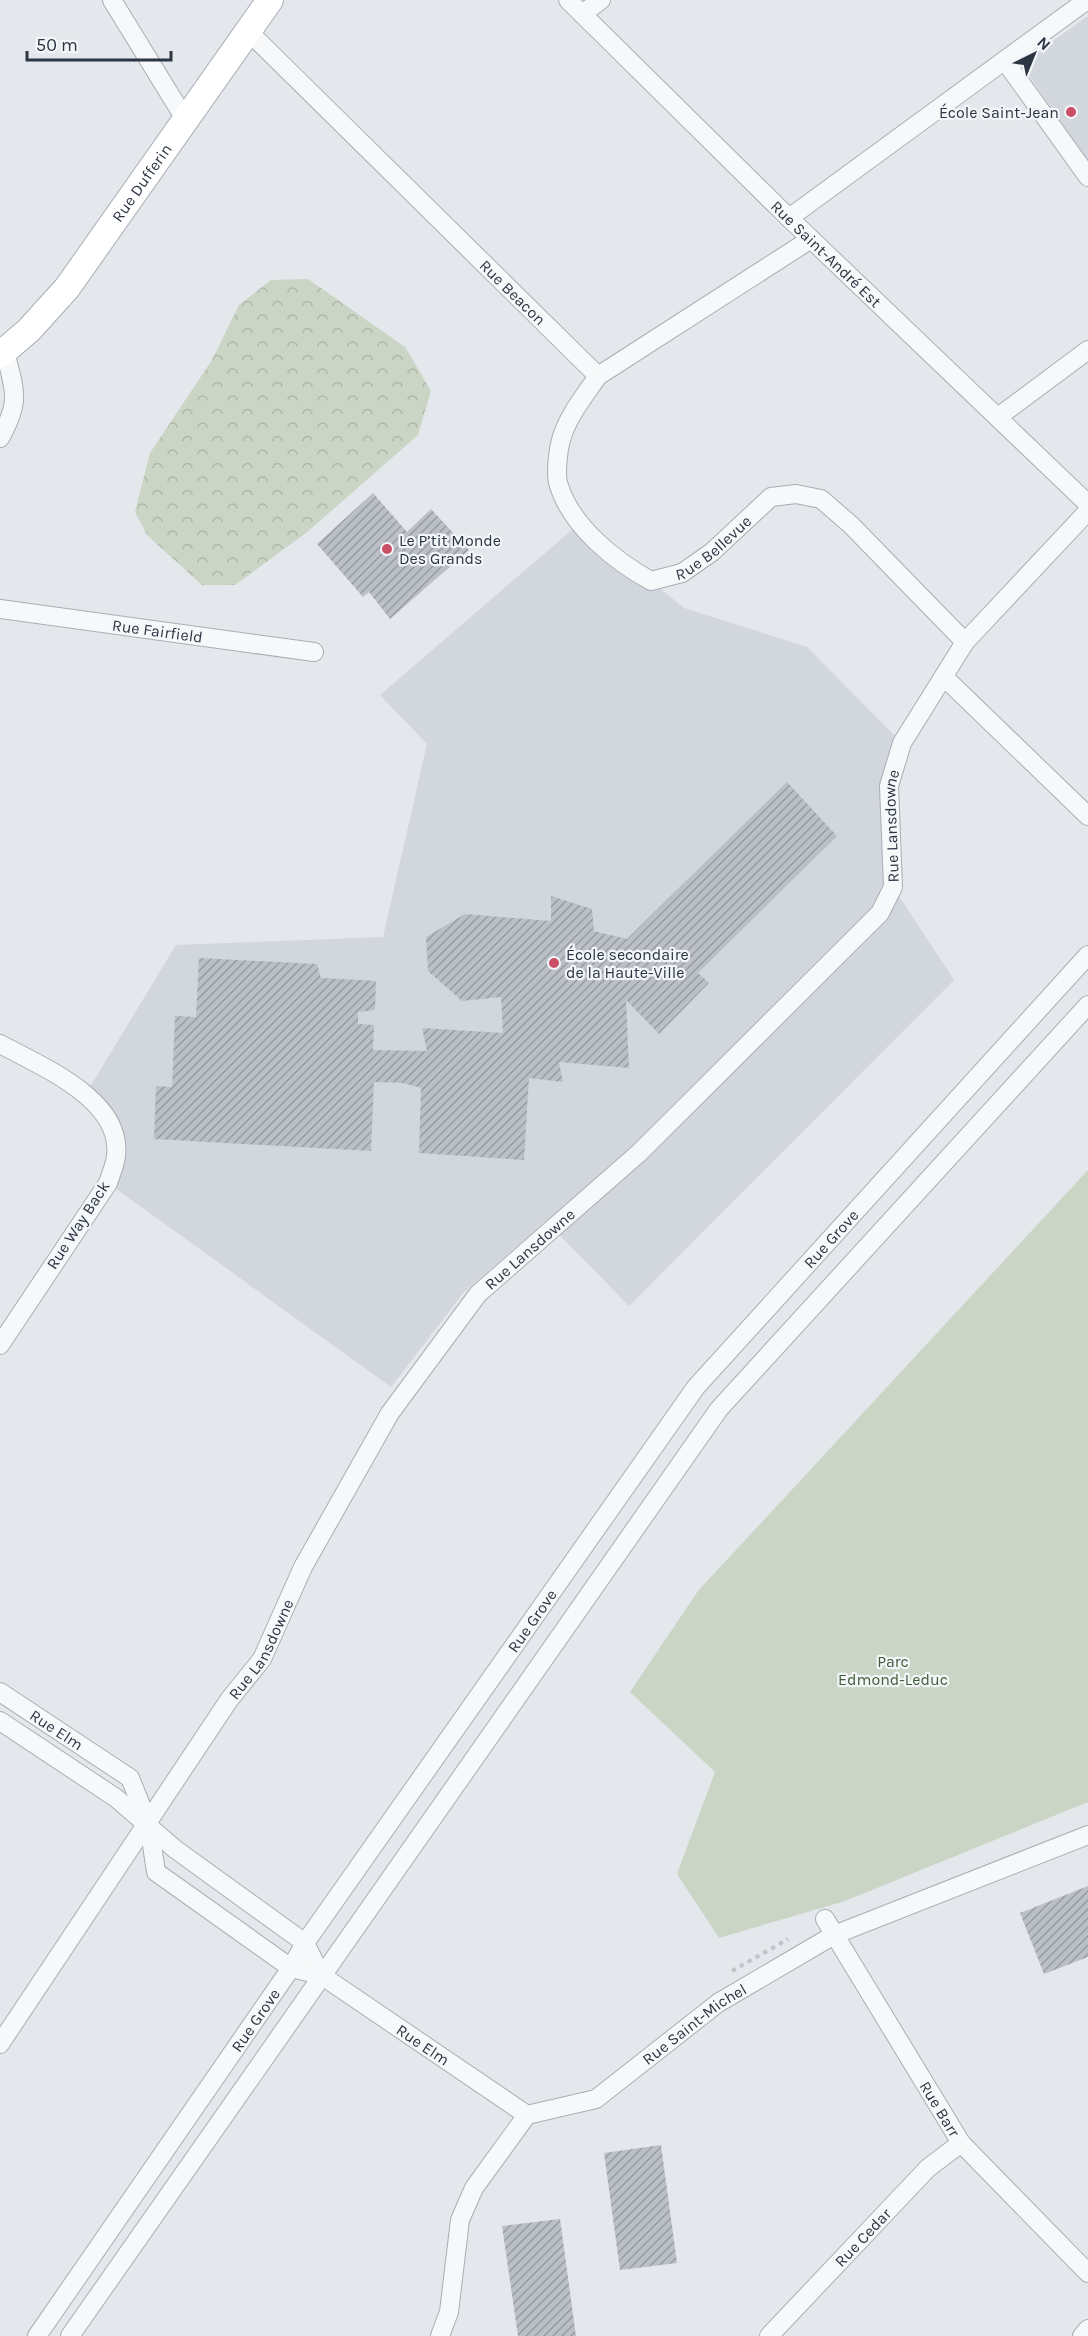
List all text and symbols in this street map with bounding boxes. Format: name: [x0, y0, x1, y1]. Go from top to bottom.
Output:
scale bar: [27, 24, 171, 62]
north arrow: [1004, 24, 1064, 84]
text: N: [1033, 33, 1055, 54]
text: 50 m: [36, 34, 78, 56]
place label: École Saint-Jean: [939, 103, 1059, 122]
marker: École Saint-Jean: [1064, 105, 1078, 119]
street label: Rue Dufferin: [107, 140, 175, 225]
street label: Rue Saint-André Est: [767, 196, 885, 311]
street label: Rue Beacon: [476, 255, 550, 329]
street label: Rue Bellevue: [673, 511, 755, 584]
place label: Le P’tit Monde Des Grands: [399, 531, 501, 568]
marker: Le P’tit Monde Des Grands: [380, 542, 394, 556]
street label: Rue Fairfield: [111, 615, 204, 646]
street label: Rue Lansdowne: [880, 767, 903, 883]
place label: École secondaire de la Haute-Ville: [566, 945, 689, 982]
marker: École secondaire de la Haute-Ville: [547, 956, 561, 970]
street label: Rue Way Back: [42, 1177, 114, 1273]
street label: Rue Lansdowne: [481, 1204, 579, 1293]
street label: Rue Grove: [799, 1205, 862, 1272]
street label: Rue Grove: [503, 1585, 560, 1656]
street label: Rue Lansdowne: [224, 1596, 297, 1703]
park label: Parc Edmond-Leduc: [838, 1652, 948, 1689]
street label: Rue Elm: [26, 1705, 87, 1754]
street label: Rue Saint-Michel: [638, 1979, 750, 2069]
street label: Rue Grove: [227, 1985, 284, 2055]
street label: Rue Elm: [393, 2020, 453, 2069]
street label: Rue Barr: [916, 2077, 965, 2140]
street label: Rue Cedar: [830, 2204, 895, 2271]

